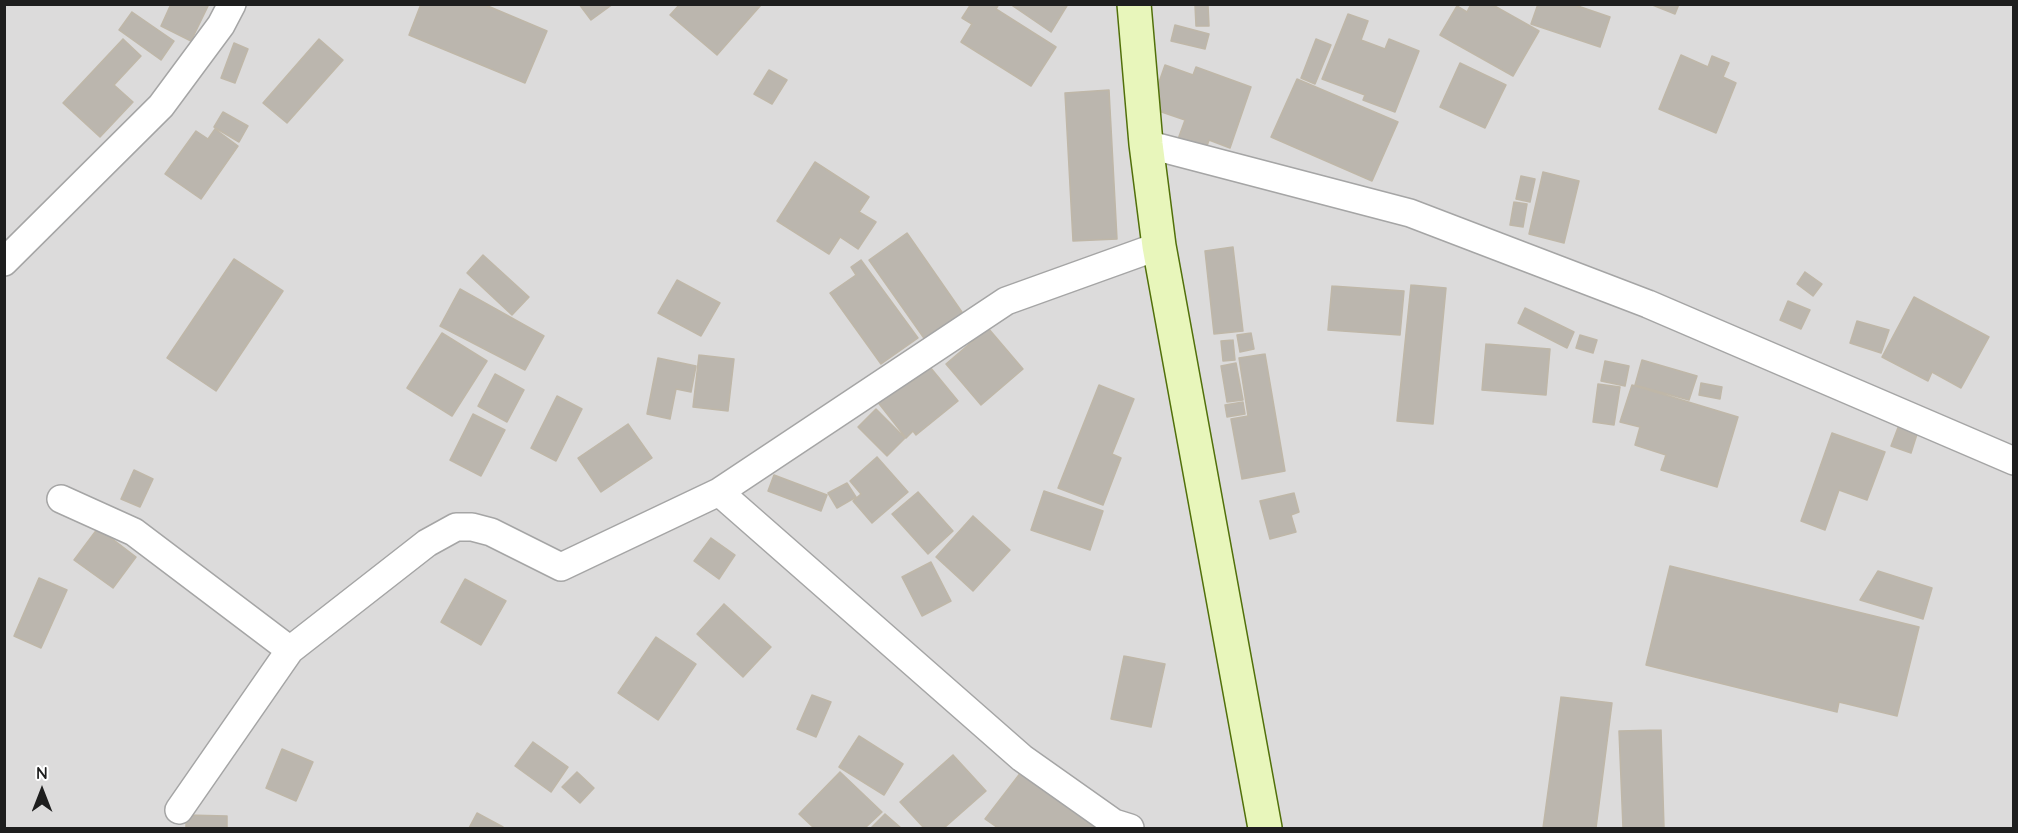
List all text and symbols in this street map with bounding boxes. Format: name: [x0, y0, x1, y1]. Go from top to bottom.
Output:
north arrow: [12, 761, 72, 821]
text: N: [36, 763, 48, 783]

